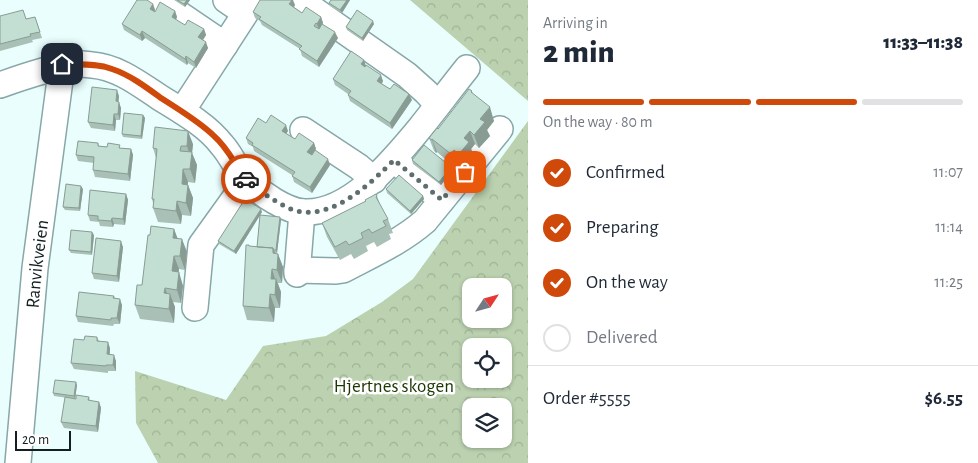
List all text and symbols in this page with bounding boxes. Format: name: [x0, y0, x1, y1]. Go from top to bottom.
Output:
text: Arriving in: [543, 15, 608, 31]
text: 11:33–11:38: [883, 33, 963, 52]
text: 2 min: [543, 36, 615, 68]
pin: [41, 43, 83, 85]
icon: home: [48, 50, 76, 78]
text: On the way · 80 m: [543, 114, 652, 130]
pin: [444, 151, 486, 193]
courier: [221, 154, 271, 204]
icon: bag: [451, 158, 479, 186]
icon: check: [543, 159, 571, 187]
text: Confirmed: [586, 163, 665, 182]
text: 11:07: [933, 164, 963, 180]
icon: car: [232, 165, 260, 193]
icon: check: [543, 214, 571, 242]
street label: Ranvikveien: [24, 218, 52, 309]
text: Preparing: [586, 218, 659, 237]
text: 11:14: [935, 219, 963, 235]
icon: check: [543, 269, 571, 297]
text: On the way: [586, 273, 668, 292]
text: 11:25: [934, 274, 963, 290]
north arrow: [462, 278, 512, 328]
map controls: [462, 278, 512, 448]
text: Delivered: [586, 328, 658, 347]
button: locate: [462, 338, 512, 388]
park label: Hjertnes skogen: [334, 377, 454, 396]
text: Order #5555: [543, 389, 631, 408]
text: $6.55: [925, 389, 963, 408]
button: layers: [462, 398, 512, 448]
scale bar: [15, 428, 71, 451]
text: 20 m: [22, 433, 49, 447]

